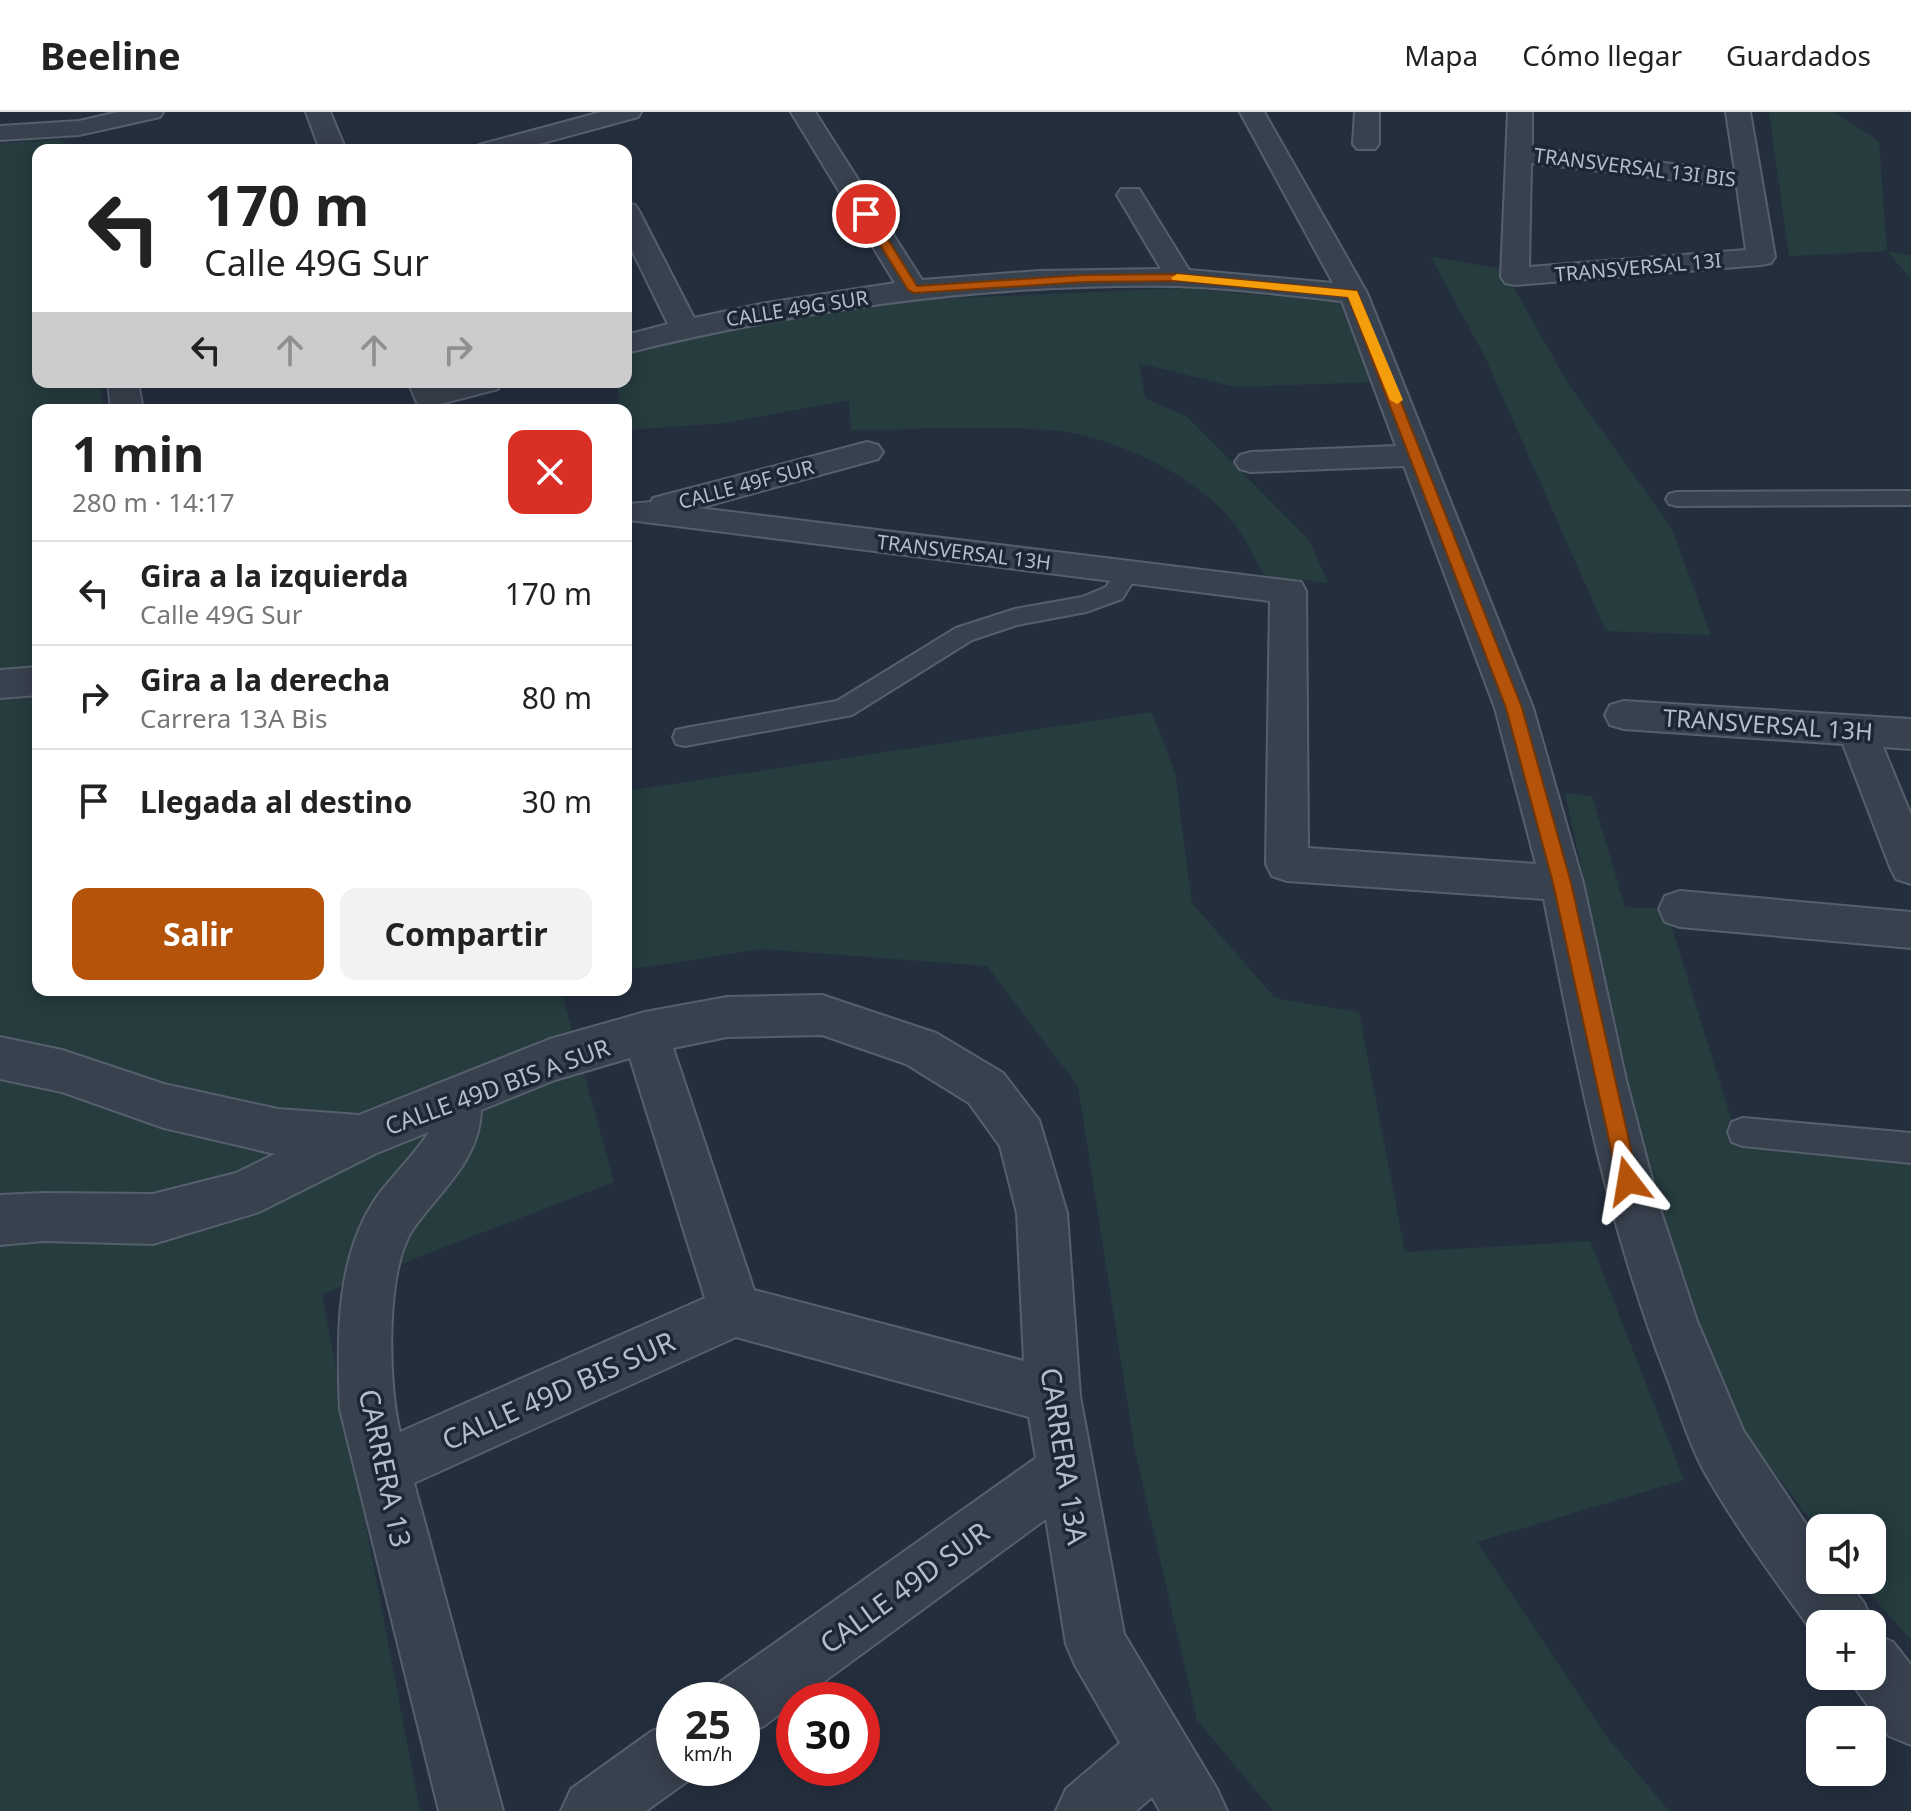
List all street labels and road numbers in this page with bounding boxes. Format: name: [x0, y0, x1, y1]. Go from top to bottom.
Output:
street label: TRANSVERSAL 13I BIS: [1533, 141, 1737, 193]
street label: TRANSVERSAL 13I: [1554, 246, 1722, 288]
street label: CALLE 49G SUR: [724, 283, 870, 333]
street label: CALLE 49F SUR: [675, 453, 817, 515]
street label: TRANSVERSAL 13H: [875, 528, 1053, 576]
street label: TRANSVERSAL 13H: [1662, 700, 1874, 748]
street label: CALLE 49D BIS A SUR: [380, 1030, 614, 1142]
street label: CALLE 49D BIS SUR: [436, 1322, 680, 1458]
street label: CARRERA 13A: [1032, 1365, 1098, 1547]
street label: CARRERA 13: [351, 1385, 421, 1551]
street label: CALLE 49D SUR: [812, 1513, 996, 1661]

